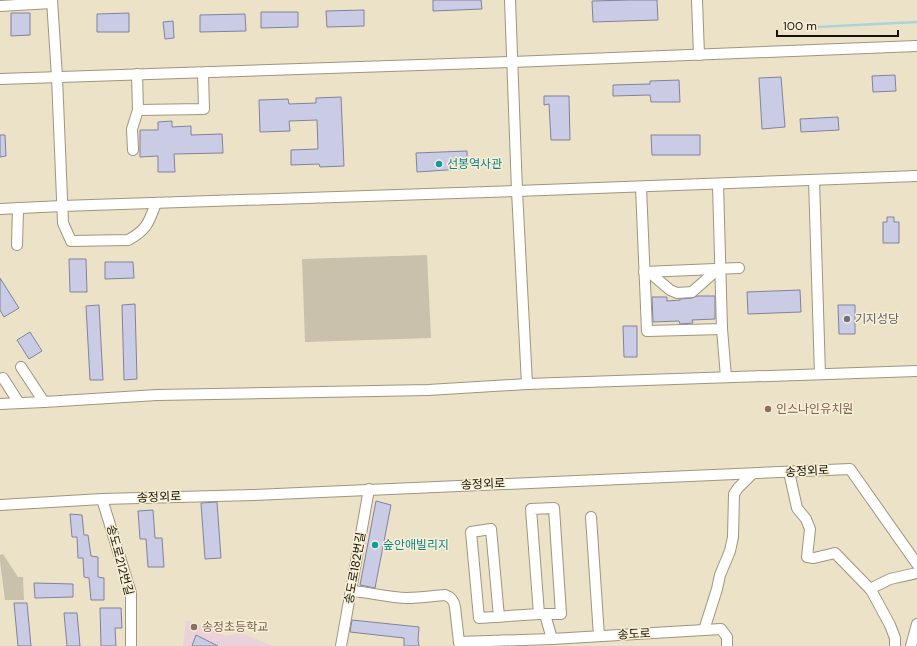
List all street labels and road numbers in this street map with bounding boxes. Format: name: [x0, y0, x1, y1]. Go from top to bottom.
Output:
street label: 송정외로: [785, 462, 829, 480]
street label: 송정외로: [461, 475, 505, 493]
street label: 송정외로: [137, 488, 181, 506]
street label: 송도로212번길: [103, 523, 137, 597]
street label: 송도로182번길: [341, 531, 369, 605]
street label: 송도로: [617, 625, 651, 643]

